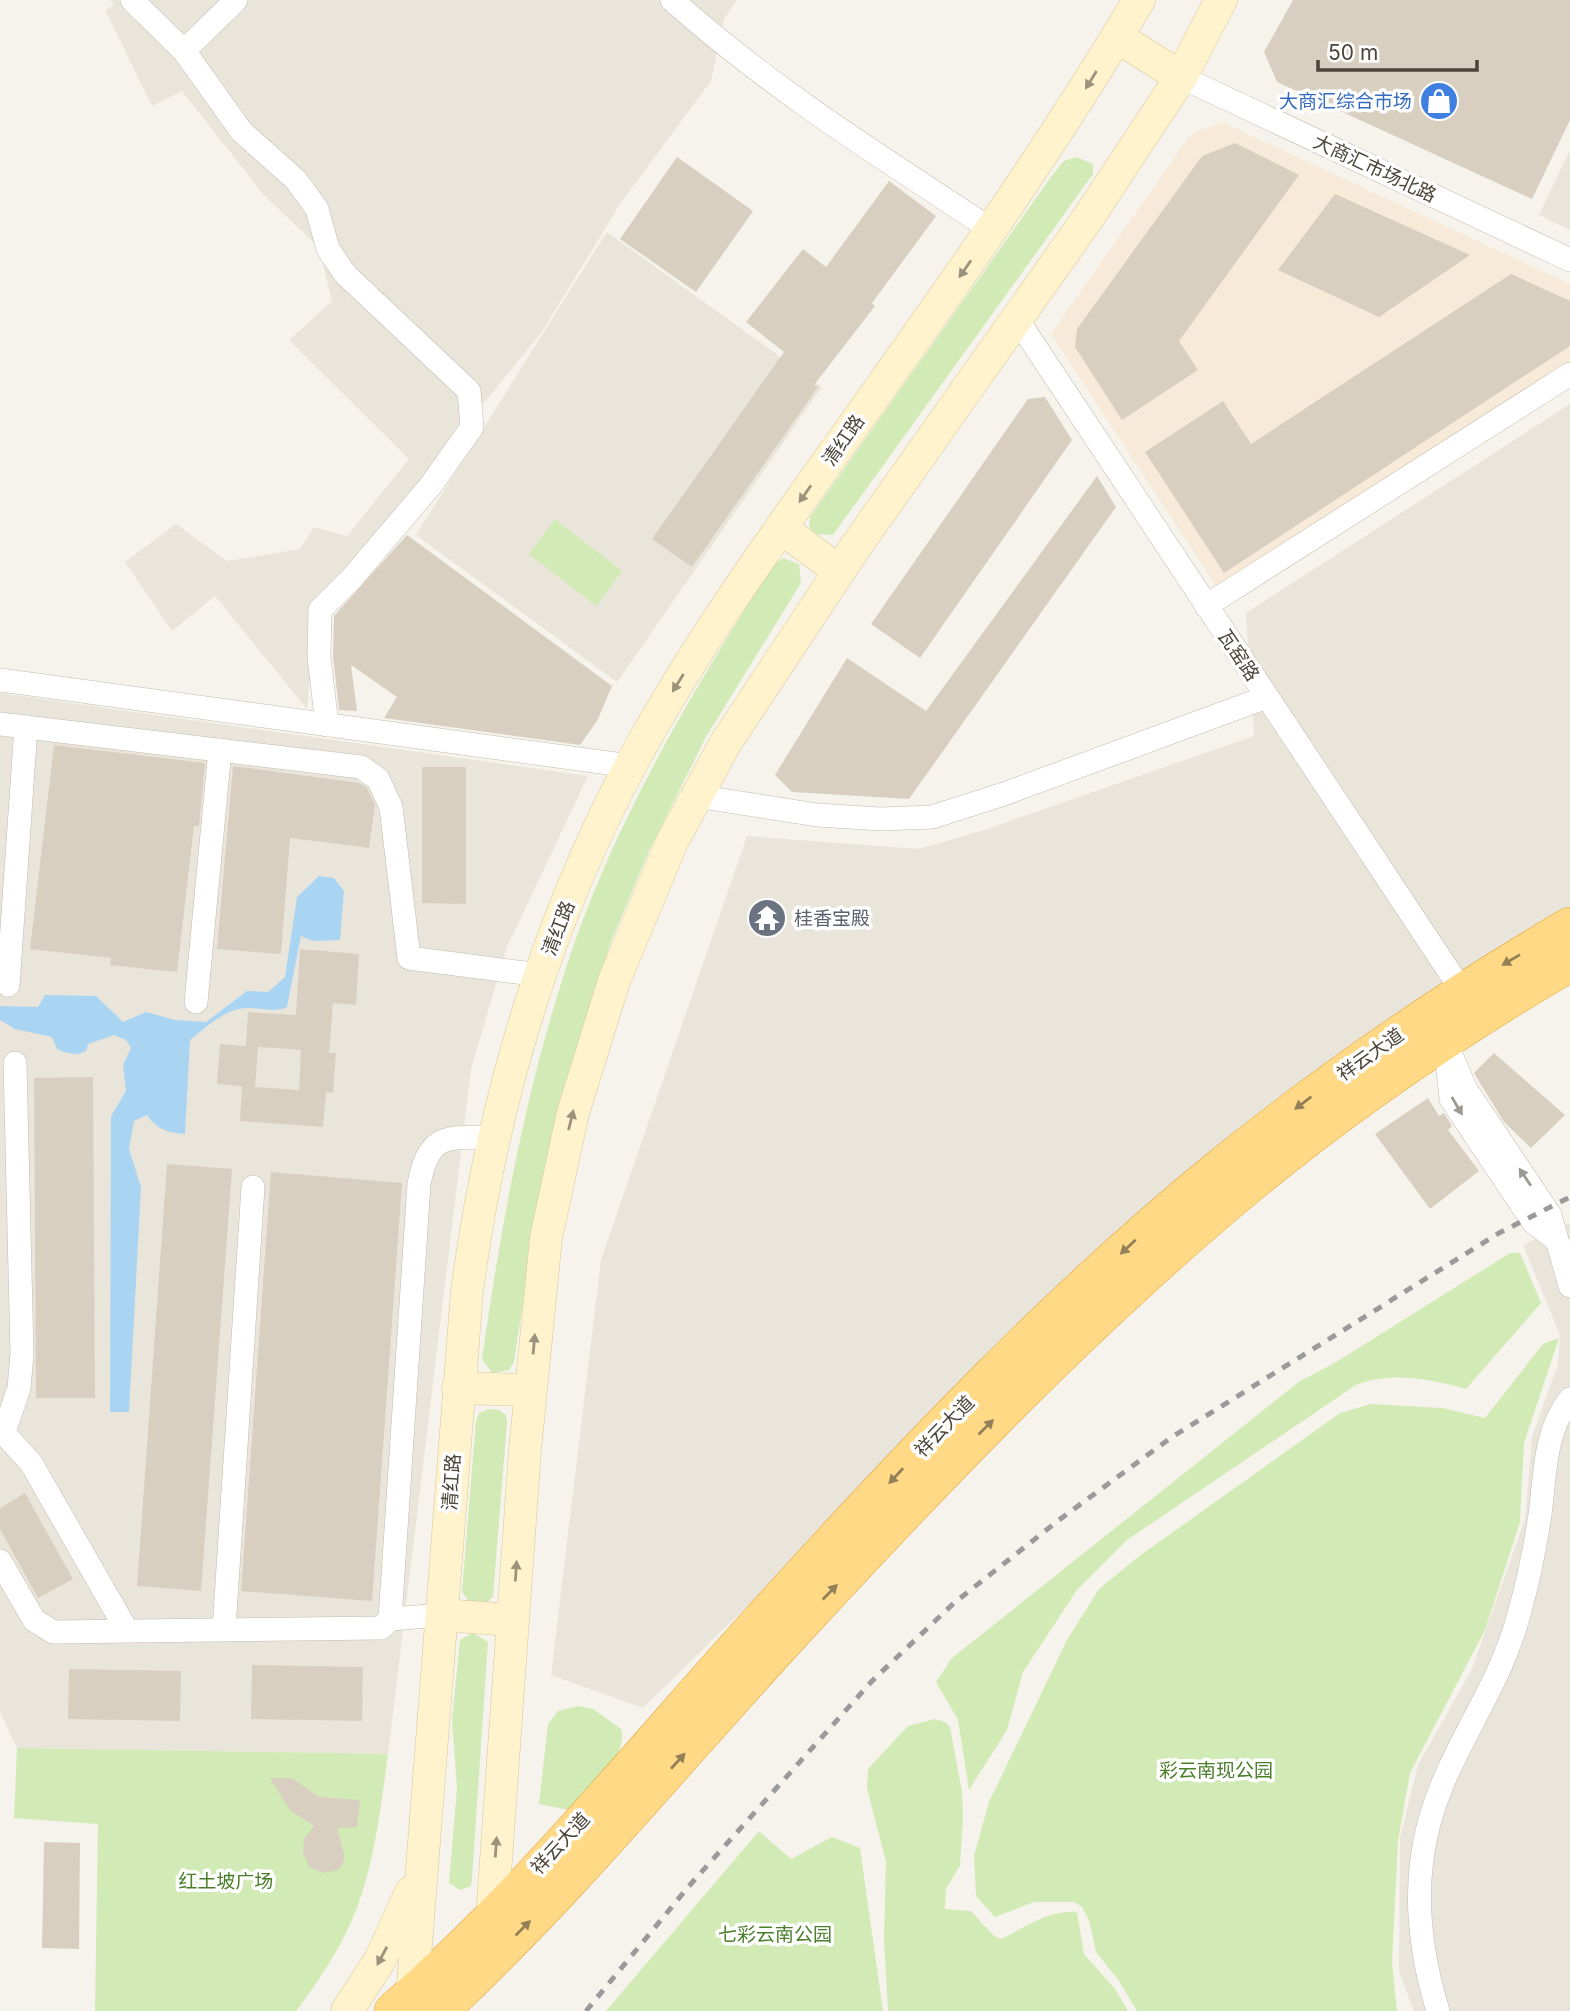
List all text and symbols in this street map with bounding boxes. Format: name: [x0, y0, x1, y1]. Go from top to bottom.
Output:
scale bar: [1318, 28, 1477, 72]
text: 50 m: [1328, 40, 1378, 65]
one-way arrow: [1085, 70, 1098, 89]
shop icon: 大商汇综合市场: [1418, 80, 1460, 122]
place label: 大商汇综合市场: [1279, 90, 1412, 113]
street label: 大商汇市场北路: [1310, 130, 1440, 207]
one-way arrow: [958, 260, 972, 278]
street label: 清红路: [818, 410, 869, 470]
one-way arrow: [798, 485, 812, 503]
street label: 瓦窑路: [1213, 625, 1264, 685]
one-way arrow: [672, 674, 685, 693]
street label: 清红路: [538, 897, 579, 959]
temple icon: 桂香宝殿: [746, 897, 788, 939]
place label: 桂香宝殿: [794, 907, 870, 930]
one-way arrow: [1502, 954, 1521, 967]
street label: 祥云大道: [1333, 1023, 1408, 1086]
one-way arrow: [1294, 1095, 1312, 1109]
one-way arrow: [1451, 1096, 1463, 1115]
one-way arrow: [566, 1109, 577, 1131]
one-way arrow: [1518, 1168, 1532, 1186]
one-way arrow: [1120, 1239, 1137, 1255]
one-way arrow: [529, 1333, 540, 1355]
street label: 祥云大道: [910, 1391, 979, 1462]
one-way arrow: [978, 1419, 994, 1436]
street label: 清红路: [438, 1453, 465, 1511]
one-way arrow: [888, 1467, 904, 1485]
one-way arrow: [511, 1560, 522, 1582]
one-way arrow: [822, 1584, 838, 1601]
one-way arrow: [669, 1753, 685, 1770]
park label: 彩云南现公园: [1159, 1759, 1273, 1782]
street label: 祥云大道: [526, 1808, 595, 1879]
one-way arrow: [491, 1836, 502, 1858]
park label: 红土坡广场: [178, 1870, 274, 1893]
one-way arrow: [515, 1920, 532, 1937]
park label: 七彩云南公园: [718, 1923, 832, 1946]
one-way arrow: [376, 1946, 388, 1966]

